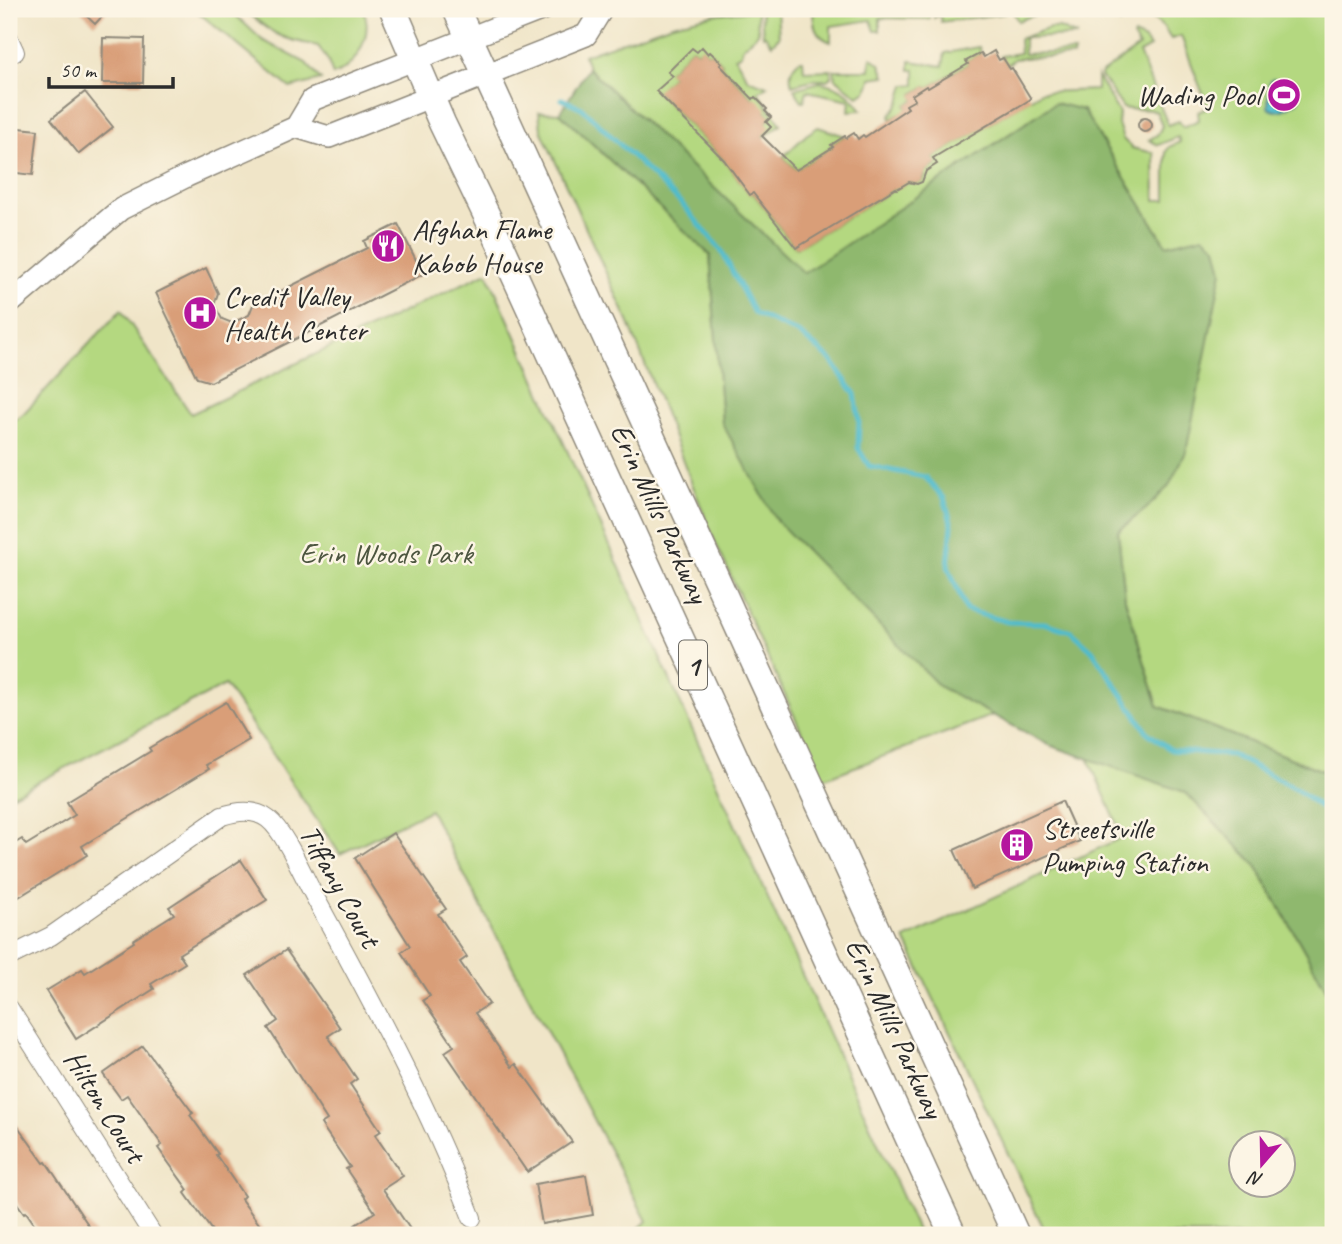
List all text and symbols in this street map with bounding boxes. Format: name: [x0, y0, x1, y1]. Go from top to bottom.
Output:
scale bar: [49, 46, 173, 90]
text: 50 m: [60, 57, 98, 83]
place label: Wading Pool: [1137, 76, 1265, 114]
sports icon: Wading Pool: [1265, 76, 1303, 114]
place label: Afghan Flame Kabob House: [412, 210, 553, 282]
restaurant icon: Afghan Flame Kabob House: [369, 227, 407, 265]
place label: Credit Valley Health Center: [224, 277, 369, 349]
hospital icon: Credit Valley Health Center: [181, 294, 219, 332]
street label: Erin Mills Parkway: [602, 417, 719, 611]
park label: Erin Woods Park: [299, 534, 475, 572]
road number: 1: [679, 640, 707, 690]
place label: Streetsville Pumping Station: [1042, 809, 1209, 881]
street label: Tiffany Court: [291, 818, 391, 956]
building icon: Streetsville Pumping Station: [998, 826, 1036, 864]
street label: Erin Mills Parkway: [837, 932, 954, 1126]
street label: Hilton Court: [56, 1043, 156, 1172]
north arrow: [1226, 1128, 1296, 1198]
text: N: [1244, 1165, 1266, 1192]

